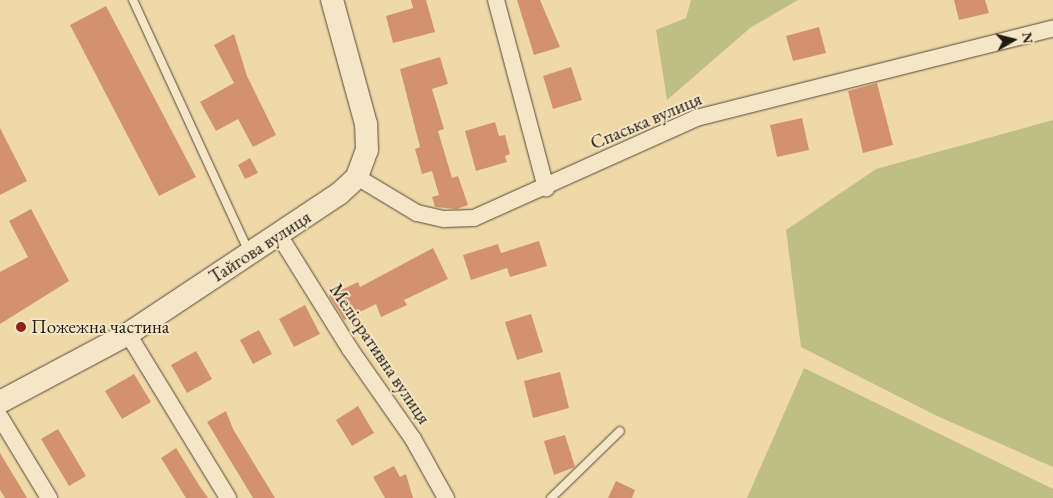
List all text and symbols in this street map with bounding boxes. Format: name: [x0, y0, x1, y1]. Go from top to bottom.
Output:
north arrow: [988, 15, 1038, 65]
text: N: [1018, 31, 1038, 45]
street label: Спаська вулиця: [587, 87, 705, 155]
street label: Тайгова вулиця: [205, 206, 315, 288]
street label: Меліоративна вулиця: [325, 279, 435, 429]
place label: Пожежна частина: [31, 316, 169, 338]
marker: Пожежна частина: [15, 321, 27, 333]

